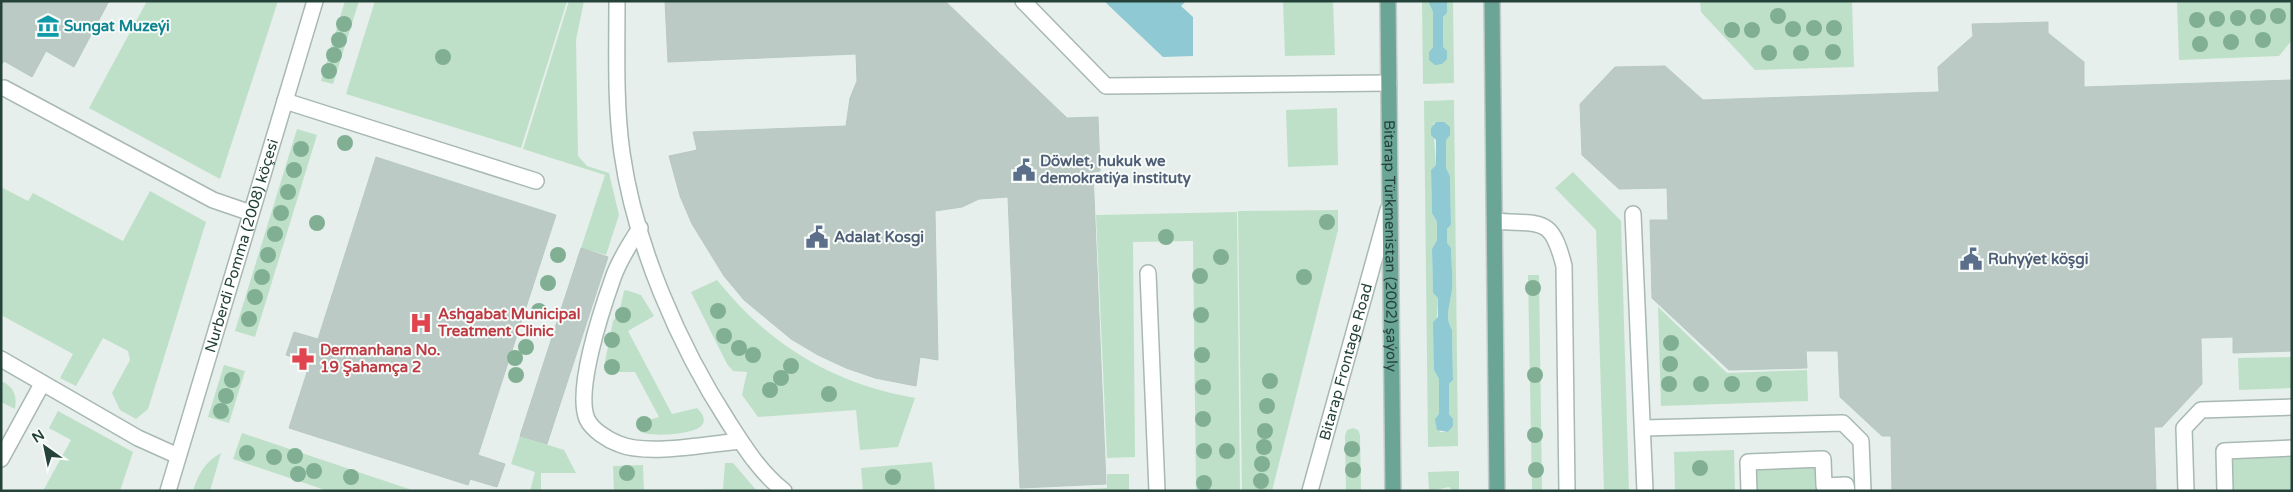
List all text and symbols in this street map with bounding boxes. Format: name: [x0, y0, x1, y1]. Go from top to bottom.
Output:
museum icon: Sungat Muzeýi: [35, 13, 61, 39]
place label: Sungat Muzeýi: [64, 17, 170, 36]
street label: Bitarap Türkmenistan (2002) şaýoly: [1380, 120, 1401, 372]
street label: Nurberdi Pomma (2008) köçesi: [201, 137, 282, 355]
place label: Döwlet, hukuk we demokratiýa instituty: [1040, 152, 1191, 188]
public building icon: Döwlet, hukuk we demokratiýa instituty: [1011, 157, 1037, 183]
public building icon: Adalat Kosgi: [804, 224, 830, 250]
place label: Adalat Kosgi: [834, 228, 924, 247]
public building icon: Ruhyýet köşgi: [1958, 246, 1984, 272]
place label: Ruhyýet köşgi: [1988, 250, 2089, 269]
street label: Bitarap Frontage Road: [1316, 281, 1376, 442]
place label: Ashgabat Municipal Treatment Clinic: [437, 305, 580, 340]
hospital icon: Ashgabat Municipal Treatment Clinic: [408, 310, 434, 336]
place label: Dermanhana No. 19 Şahamça 2: [320, 341, 440, 377]
pharmacy icon: Dermanhana No. 19 Şahamça 2: [290, 346, 316, 372]
north arrow: [20, 422, 70, 472]
text: N: [29, 426, 48, 447]

